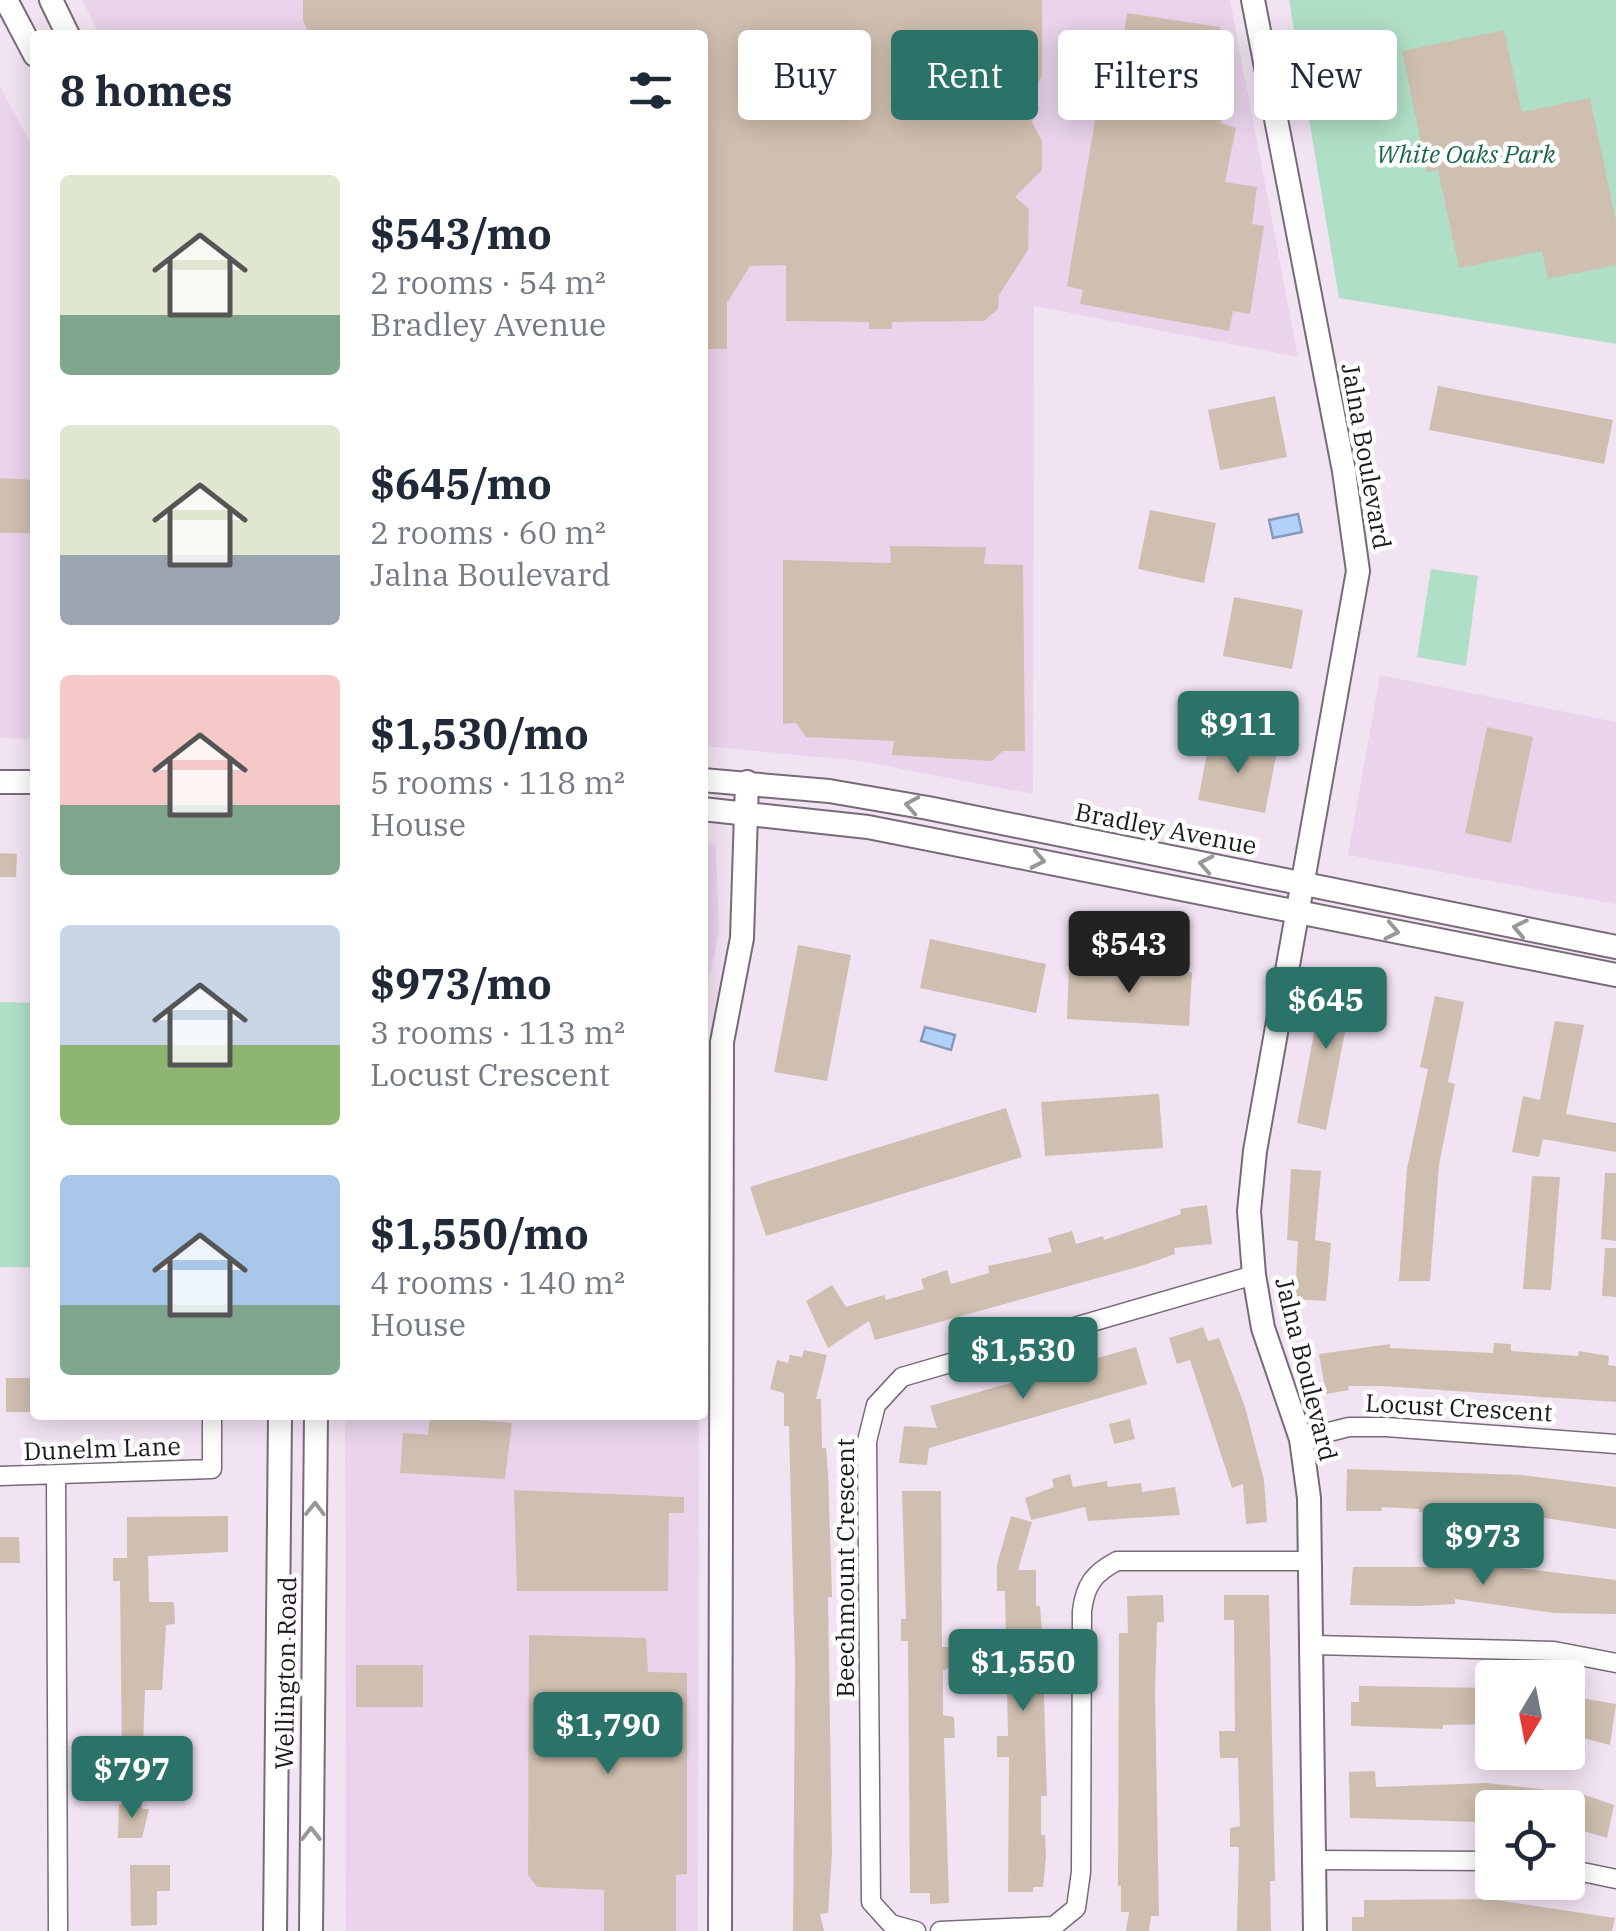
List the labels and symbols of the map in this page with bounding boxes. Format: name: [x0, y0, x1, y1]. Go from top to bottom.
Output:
park label: White Oaks Park: [1376, 137, 1557, 170]
street label: Jalna Boulevard: [1334, 361, 1400, 551]
pin: $911: [1179, 691, 1297, 776]
street label: Bradley Avenue: [1072, 794, 1260, 862]
one-way arrow: [904, 795, 921, 816]
one-way arrow: [1029, 848, 1046, 869]
one-way arrow: [1198, 855, 1215, 876]
pin: $543: [1070, 911, 1188, 996]
one-way arrow: [1512, 918, 1529, 939]
one-way arrow: [1383, 919, 1400, 940]
pin: $645: [1267, 967, 1385, 1052]
street label: Jalna Boulevard: [1268, 1274, 1346, 1464]
pin: $1,530: [942, 1317, 1104, 1402]
street label: Locust Crescent: [1364, 1386, 1554, 1428]
street label: Dunelm Lane: [23, 1429, 181, 1467]
street label: Beechmount Crescent: [828, 1438, 861, 1698]
one-way arrow: [304, 1500, 325, 1516]
pin: $973: [1424, 1503, 1542, 1588]
street label: Wellington Road: [267, 1576, 303, 1770]
pin: $1,550: [942, 1629, 1104, 1714]
north arrow: [1475, 1660, 1585, 1770]
pin: $1,790: [527, 1692, 689, 1777]
pin: $797: [73, 1736, 191, 1821]
one-way arrow: [300, 1825, 322, 1840]

